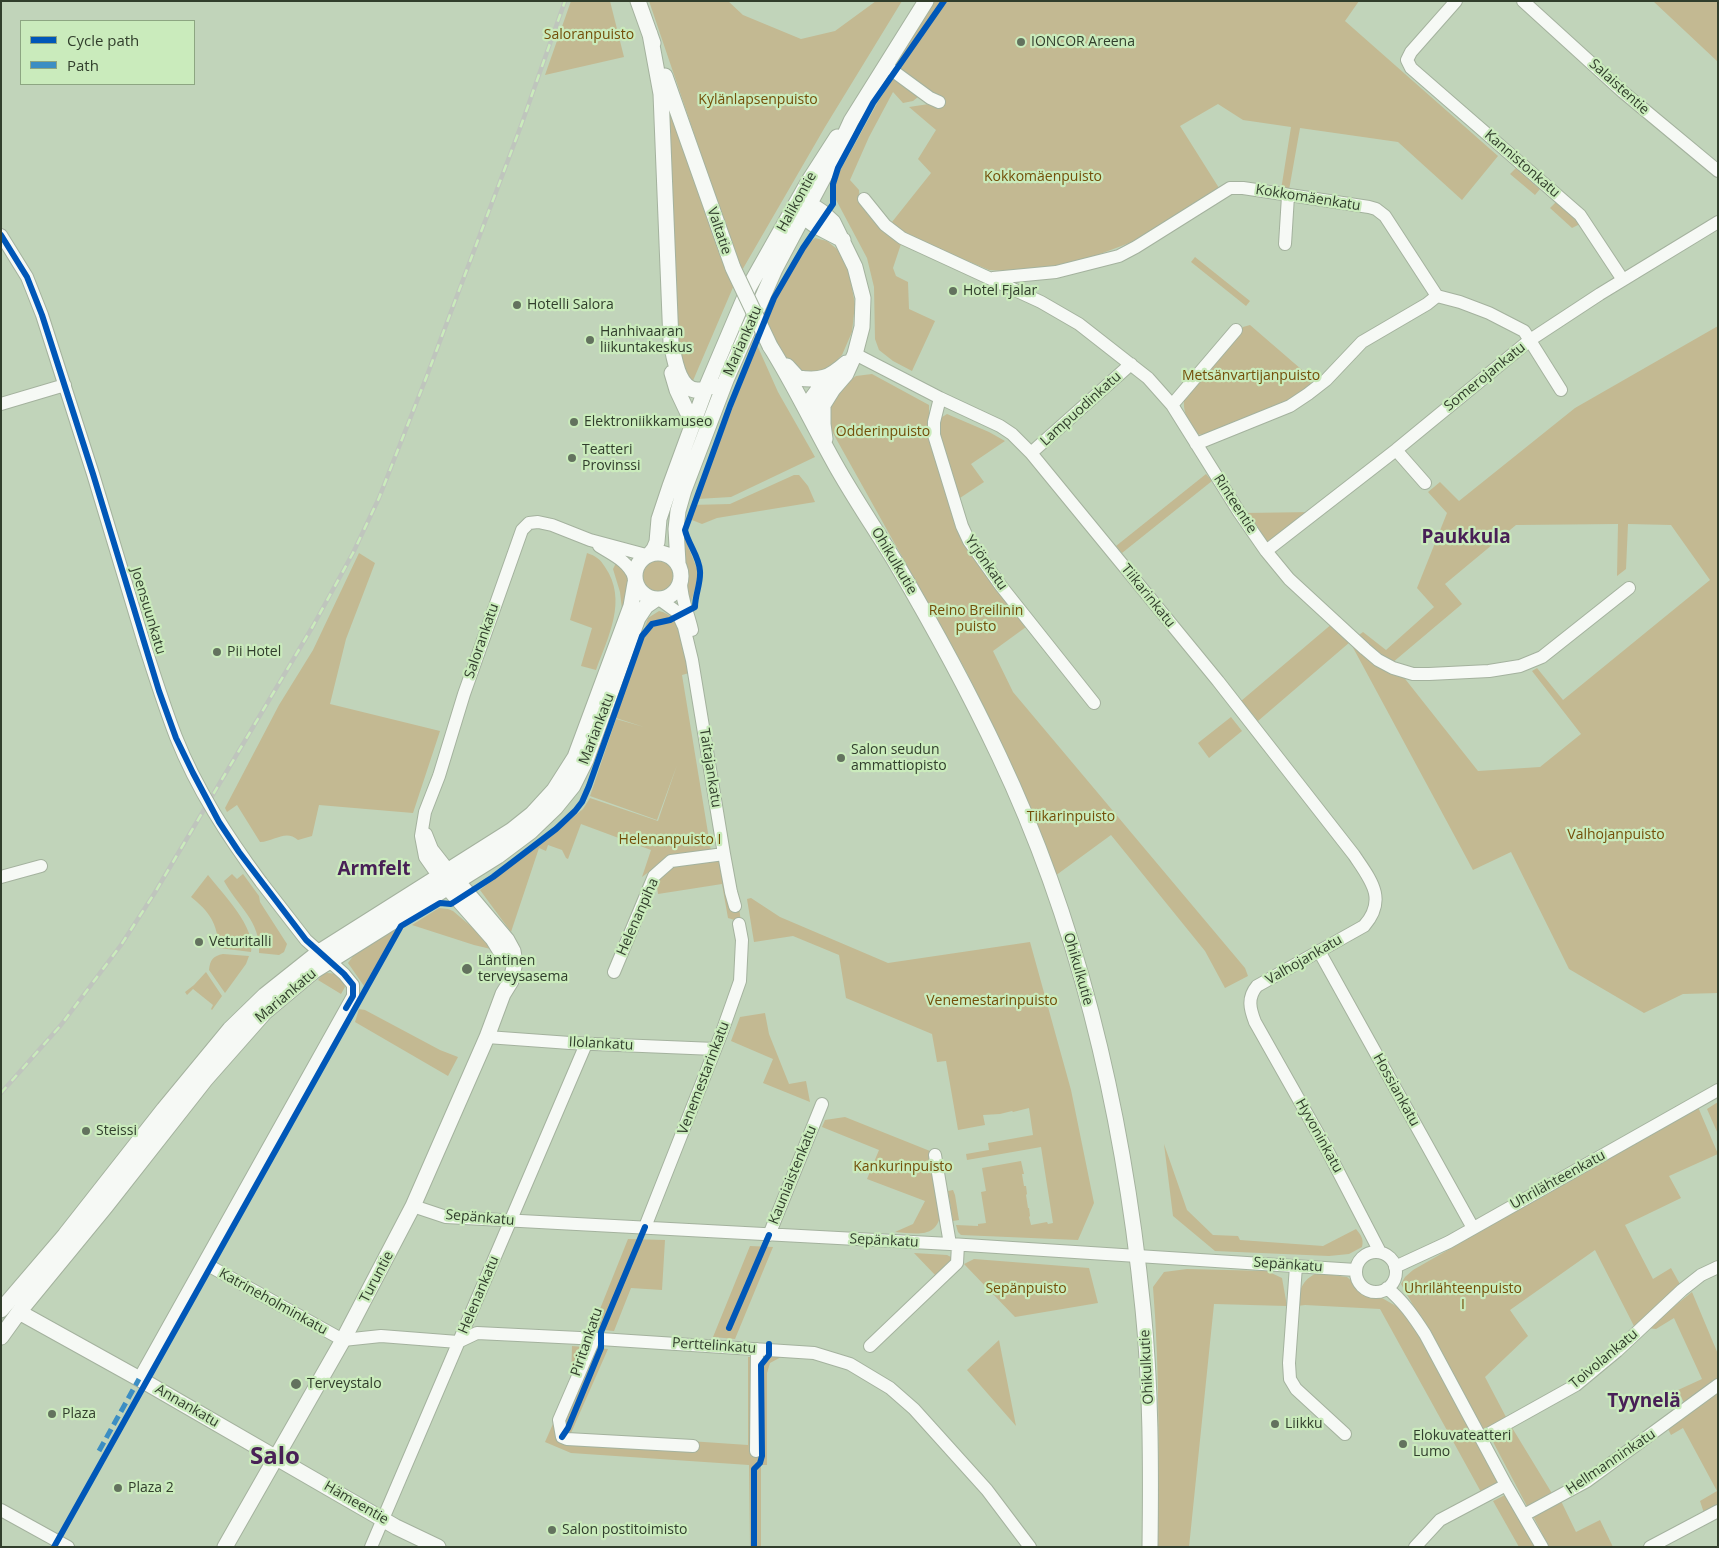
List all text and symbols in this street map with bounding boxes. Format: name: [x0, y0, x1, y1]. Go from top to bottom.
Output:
legend: [20, 20, 195, 85]
park label: Saloranpuisto: [544, 27, 634, 43]
text: Cycle path: [67, 30, 139, 50]
place label: IONCOR Areena: [1031, 34, 1135, 50]
marker: IONCOR Areena: [1015, 36, 1027, 48]
text: Path: [67, 55, 99, 75]
street label: Salaistentie: [1586, 56, 1652, 118]
park label: Kylänlapsenpuisto: [698, 92, 818, 108]
street label: Kannistonkatu: [1481, 127, 1563, 201]
street label: Halikontie: [774, 169, 820, 235]
park label: Kokkomäenpuisto: [984, 169, 1102, 185]
street label: Kokkomäenkatu: [1254, 181, 1362, 215]
street label: Valtatie: [703, 205, 735, 257]
place label: Hotel Fjalar: [963, 283, 1037, 299]
marker: Hotel Fjalar: [947, 285, 959, 297]
place label: Hotelli Salora: [527, 297, 614, 313]
marker: Hotelli Salora: [511, 299, 523, 311]
street label: Mariankatu: [720, 303, 766, 379]
place label: Hanhivaaran liikuntakeskus: [600, 324, 692, 357]
marker: Hanhivaaran liikuntakeskus: [584, 334, 596, 346]
street label: Somerojankatu: [1441, 339, 1529, 415]
street label: Lampuodinkatu: [1037, 368, 1125, 450]
park label: Metsänvartijanpuisto: [1182, 368, 1320, 384]
place label: Elektroniikkamuseo: [584, 414, 712, 430]
marker: Elektroniikkamuseo: [568, 416, 580, 428]
park label: Odderinpuisto: [836, 424, 930, 440]
place label: Teatteri Provinssi: [582, 442, 641, 474]
marker: Teatteri Provinssi: [566, 452, 578, 464]
street label: Rinteentie: [1210, 472, 1260, 536]
street label: Ohikulkutie: [868, 525, 920, 597]
district label: Paukkula: [1421, 527, 1511, 549]
street label: Yrjönkatu: [961, 532, 1011, 594]
street label: Tiikarinkatu: [1117, 561, 1179, 631]
street label: Joensuunkatu: [127, 566, 169, 656]
street label: Salorankatu: [461, 601, 503, 681]
park label: Reino Breilinin puisto: [929, 603, 1023, 636]
place label: Pii Hotel: [227, 644, 281, 660]
marker: Pii Hotel: [211, 646, 223, 658]
street label: Mariankatu: [576, 691, 618, 767]
street label: Taitajankatu: [695, 727, 725, 809]
place label: Salon seudun ammattiopisto: [851, 742, 947, 774]
marker: Salon seudun ammattiopisto: [835, 752, 847, 764]
park label: Tiikarinpuisto: [1027, 809, 1115, 825]
park label: Valhojanpuisto: [1567, 827, 1665, 843]
park label: Helenanpuisto I: [619, 832, 721, 848]
district label: Armfelt: [337, 859, 411, 881]
street label: Helenanpiha: [613, 876, 663, 958]
street label: Ohikulkutie: [1060, 931, 1096, 1007]
street label: Valhojankatu: [1263, 931, 1345, 989]
place label: Veturitalli: [209, 934, 271, 950]
marker: Veturitalli: [193, 936, 205, 948]
place label: Läntinen terveysasema: [478, 953, 568, 986]
marker: Läntinen terveysasema: [460, 962, 474, 976]
street label: Mariankatu: [252, 966, 320, 1026]
park label: Venemestarinpuisto: [926, 993, 1058, 1009]
street label: Venemestarinkatu: [675, 1019, 733, 1137]
street label: Ilolankatu: [568, 1034, 634, 1054]
street label: Hossiankatu: [1369, 1051, 1423, 1129]
street label: Hyvoninkatu: [1292, 1096, 1346, 1176]
place label: Steissi: [96, 1123, 137, 1139]
street label: Kauniaistenkatu: [766, 1123, 820, 1227]
marker: Steissi: [80, 1125, 92, 1137]
street label: Uhrilähteenkatu: [1508, 1147, 1608, 1213]
park label: Kankurinpuisto: [853, 1159, 953, 1175]
street label: Sepänkatu: [445, 1207, 515, 1229]
street label: Sepänkatu: [849, 1231, 919, 1251]
street label: Turuntie: [357, 1249, 397, 1305]
street label: Helenankatu: [455, 1253, 503, 1337]
street label: Sepänkatu: [1253, 1254, 1323, 1276]
street label: Katrineholminkatu: [216, 1265, 330, 1339]
park label: Sepänpuisto: [985, 1281, 1067, 1297]
park label: Uhrilähteenpuisto I: [1404, 1281, 1522, 1314]
street label: Piritankatu: [567, 1306, 607, 1378]
street label: Toivolankatu: [1567, 1326, 1641, 1392]
street label: Ohikulkutie: [1137, 1329, 1157, 1405]
street label: Perttelinkatu: [671, 1335, 757, 1357]
place label: Terveystalo: [307, 1376, 382, 1392]
marker: Terveystalo: [289, 1377, 303, 1391]
street label: Annankatu: [152, 1381, 222, 1431]
district label: Tyynelä: [1607, 1391, 1681, 1413]
place label: Plaza: [62, 1406, 96, 1422]
marker: Plaza: [46, 1408, 58, 1420]
place label: Liikku: [1285, 1416, 1323, 1432]
marker: Liikku: [1269, 1418, 1281, 1430]
street label: Hellmanninkatu: [1563, 1426, 1659, 1498]
place label: Elokuvateatteri Lumo: [1413, 1428, 1511, 1460]
marker: Elokuvateatteri Lumo: [1397, 1438, 1409, 1450]
district label: Salo: [250, 1443, 300, 1471]
street label: Hämeentie: [321, 1478, 391, 1528]
place label: Plaza 2: [128, 1480, 174, 1496]
marker: Plaza 2: [112, 1482, 124, 1494]
place label: Salon postitoimisto: [562, 1522, 687, 1538]
marker: Salon postitoimisto: [546, 1524, 558, 1536]

